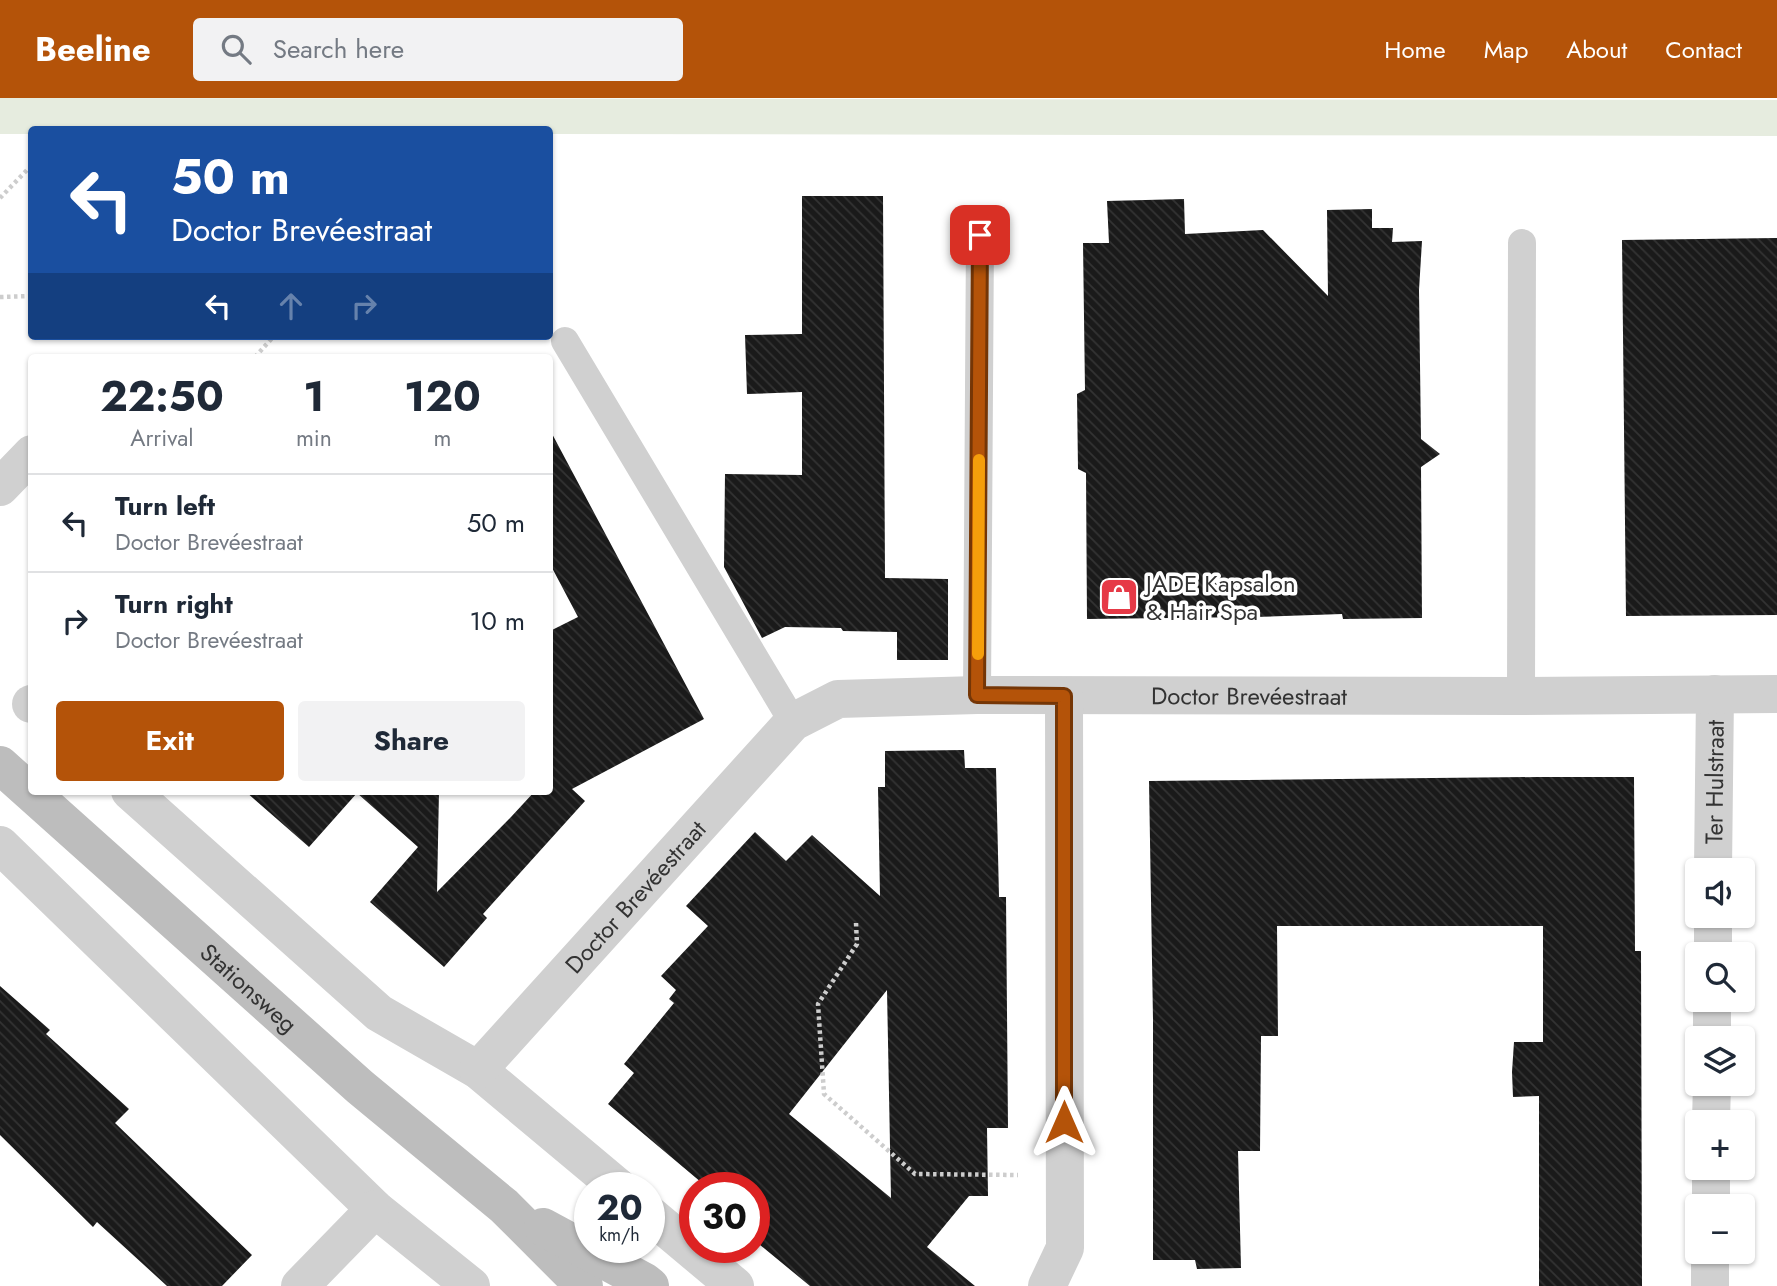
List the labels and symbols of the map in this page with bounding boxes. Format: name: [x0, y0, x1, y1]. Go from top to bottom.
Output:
pin: [950, 205, 1010, 265]
place label: JADE Kapsalon & Hair Spa: [1143, 566, 1296, 629]
shop icon: JADE Kapsalon & Hair Spa: [1098, 576, 1140, 618]
street label: Doctor Brevéestraat: [1151, 678, 1347, 713]
street label: Ter Hulstraat: [1696, 719, 1732, 844]
street label: Doctor Brevéestraat: [556, 812, 714, 981]
street label: Stationsweg: [193, 935, 305, 1041]
position arrow: [1027, 1085, 1101, 1159]
speed limit sign: 30: [679, 1172, 770, 1263]

